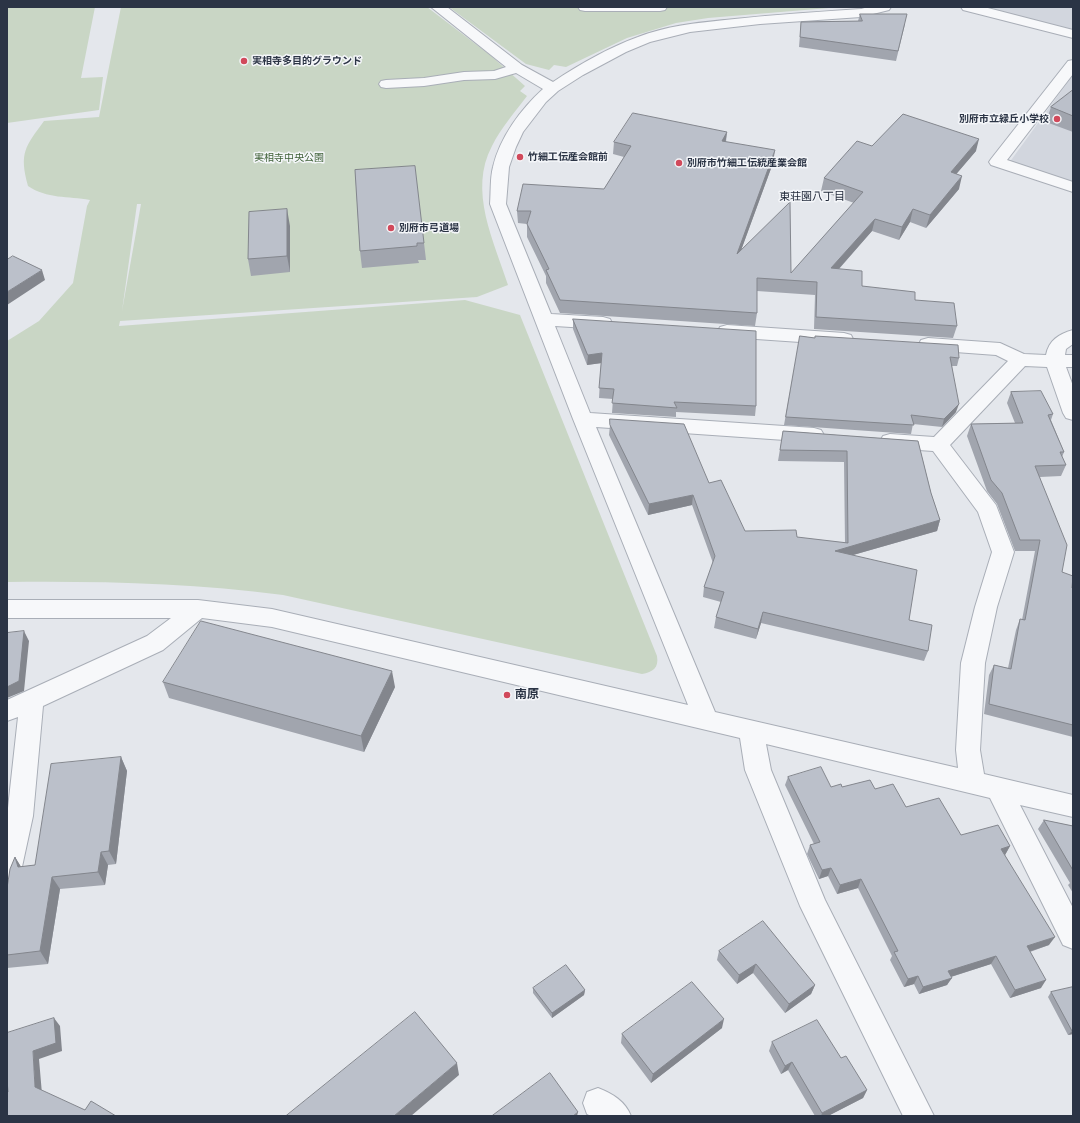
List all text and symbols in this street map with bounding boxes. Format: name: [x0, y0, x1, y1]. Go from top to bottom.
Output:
place label: 実相寺多目的グラウンド: [252, 55, 362, 67]
marker: 実相寺多目的グラウンド: [239, 56, 249, 66]
place label: 別府市立緑丘小学校: [959, 113, 1049, 125]
marker: 別府市立緑丘小学校: [1052, 114, 1062, 124]
place label: 竹細工伝産会館前: [528, 151, 608, 163]
park label: 実相寺中央公園: [254, 152, 324, 164]
marker: 竹細工伝産会館前: [515, 152, 525, 162]
place label: 別府市竹細工伝統産業会館: [687, 157, 807, 169]
marker: 別府市竹細工伝統産業会館: [674, 158, 684, 168]
district label: 東荘園八丁目: [779, 190, 845, 204]
place label: 別府市弓道場: [399, 222, 459, 234]
marker: 別府市弓道場: [386, 223, 396, 233]
place label: 南原: [515, 688, 539, 702]
marker: 南原: [502, 690, 512, 700]

